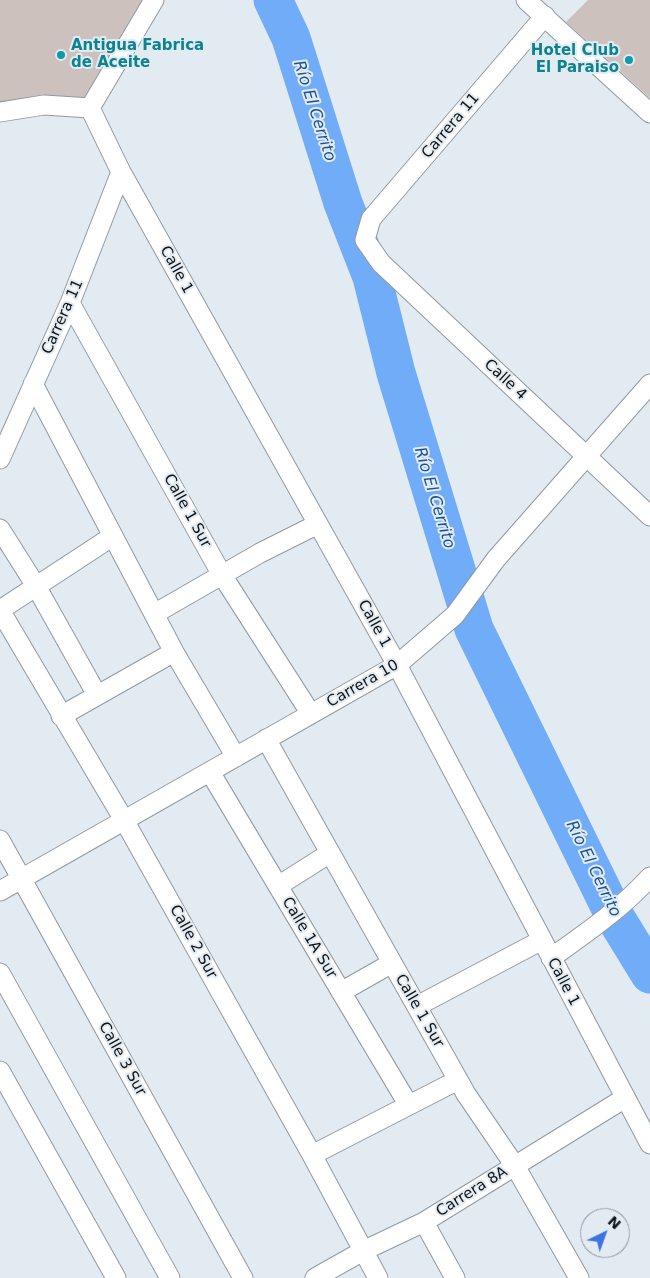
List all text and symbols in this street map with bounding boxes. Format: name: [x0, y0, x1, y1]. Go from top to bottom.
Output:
place label: Antigua Fabrica de Aceite: [71, 37, 204, 72]
place label: Hotel Club El Paraiso: [531, 42, 619, 77]
marker: Antigua Fabrica de Aceite: [55, 49, 67, 61]
marker: Hotel Club El Paraiso: [623, 54, 635, 66]
water label: Río El Cerrito: [289, 58, 339, 164]
street label: Carrera 11: [418, 90, 484, 162]
street label: Calle 1: [156, 243, 196, 297]
street label: Carrera 11: [39, 277, 87, 357]
street label: Calle 4: [480, 356, 530, 404]
water label: Río El Cerrito: [410, 445, 458, 551]
street label: Calle 1 Sur: [159, 471, 215, 551]
street label: Calle 1: [354, 597, 394, 651]
street label: Carrera 10: [324, 656, 402, 712]
water label: Río El Cerrito: [561, 818, 625, 920]
street label: Calle 1A Sur: [278, 894, 340, 982]
street label: Calle 2 Sur: [165, 902, 221, 982]
street label: Calle 1: [543, 955, 583, 1009]
street label: Calle 1 Sur: [391, 971, 447, 1051]
street label: Calle 3 Sur: [94, 1019, 150, 1099]
street label: Carrera 8A: [433, 1163, 511, 1221]
north arrow: [580, 1208, 630, 1258]
text: N: [605, 1213, 624, 1232]

